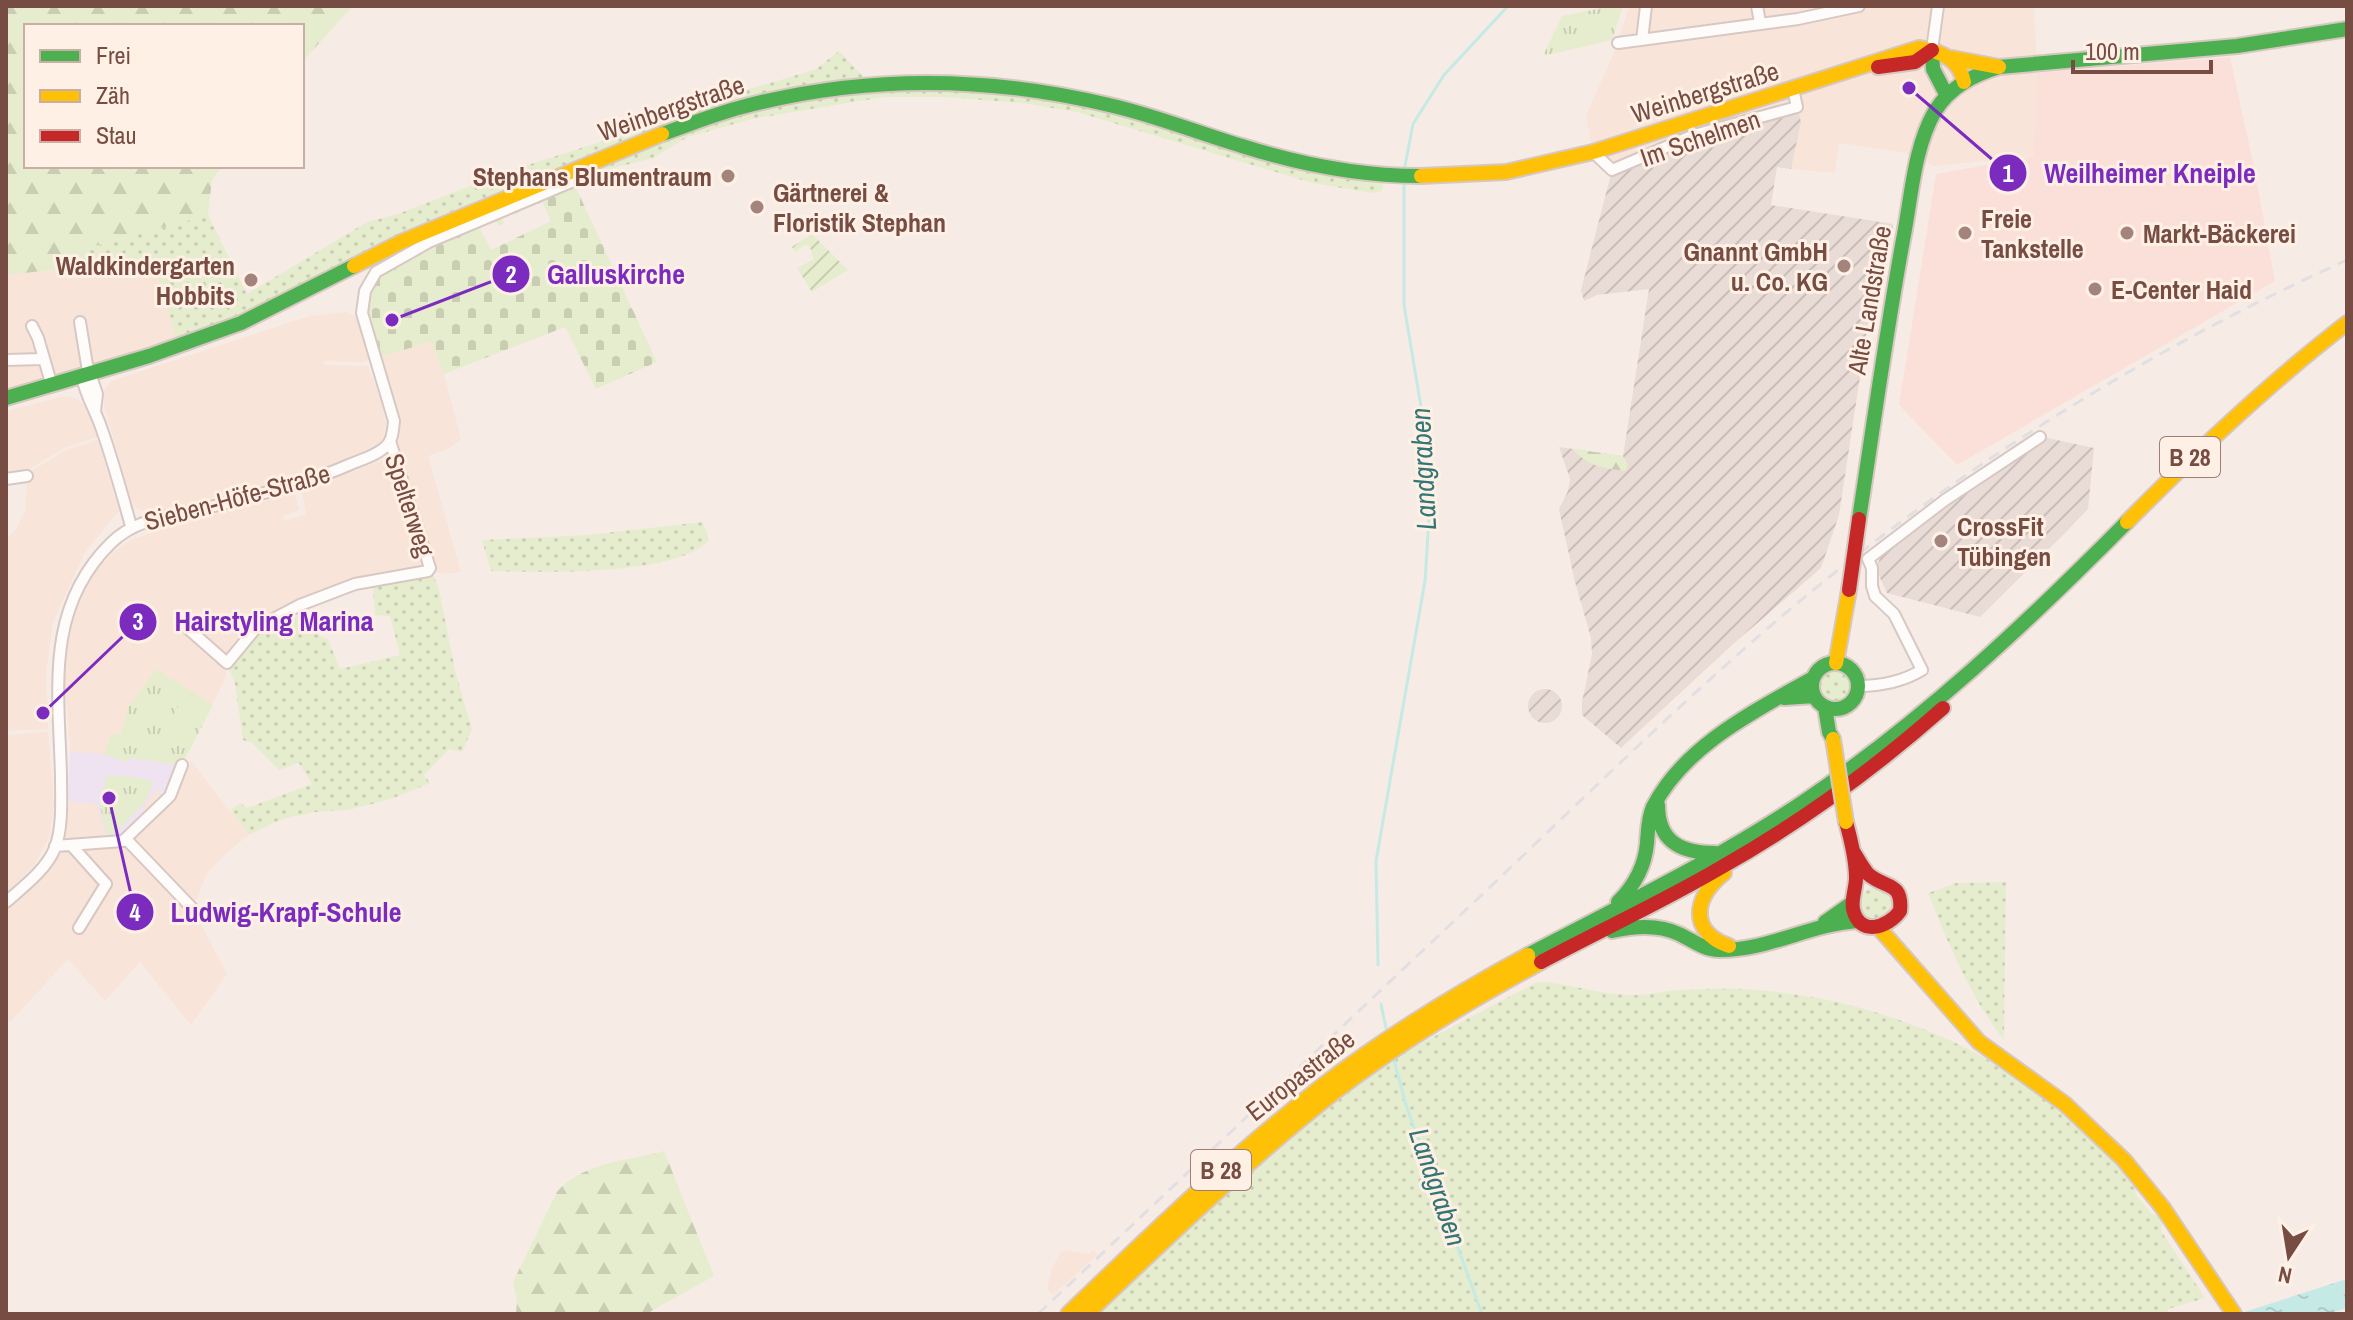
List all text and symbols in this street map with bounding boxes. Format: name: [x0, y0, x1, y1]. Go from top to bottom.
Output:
legend: [24, 24, 304, 168]
scale bar: [2073, 24, 2211, 74]
text: 100 m: [2085, 35, 2140, 67]
text: Frei: [96, 39, 131, 71]
street label: Weinbergstraße: [1627, 53, 1783, 131]
street label: Weinbergstraße: [593, 67, 749, 149]
text: Zäh: [96, 79, 130, 111]
street label: Im Schelmen: [1635, 101, 1765, 175]
text: Stau: [96, 119, 137, 151]
callout: Weilheimer Kneiple: [1988, 147, 2272, 199]
text: Weilheimer Kneiple: [2044, 154, 2256, 192]
text: 1: [2003, 157, 2014, 189]
place label: Stephans Blumentraum: [473, 159, 712, 194]
marker: Stephans Blumentraum: [719, 167, 737, 185]
place label: Gärtnerei & Floristik Stephan: [773, 175, 946, 240]
marker: Gärtnerei & Floristik Stephan: [748, 198, 766, 216]
place label: Freie Tankstelle: [1981, 201, 2084, 266]
place label: Markt-Bäckerei: [2143, 216, 2296, 251]
street label: Alte Landstraße: [1839, 223, 1899, 378]
marker: Freie Tankstelle: [1956, 224, 1974, 242]
marker: Markt-Bäckerei: [2118, 224, 2136, 242]
place label: Gnannt GmbH u. Co. KG: [1683, 234, 1828, 299]
place label: Waldkindergarten Hobbits: [56, 248, 235, 313]
callout: Galluskirche: [491, 248, 701, 300]
text: Galluskirche: [547, 255, 685, 293]
marker: Gnannt GmbH u. Co. KG: [1835, 257, 1853, 275]
text: 2: [506, 258, 517, 290]
marker: Waldkindergarten Hobbits: [242, 271, 260, 289]
place label: E-Center Haid: [2111, 272, 2252, 307]
marker: E-Center Haid: [2086, 280, 2104, 298]
water label: Landgraben: [1401, 407, 1445, 531]
road number: B 28: [2160, 437, 2220, 477]
street label: Spelterweg: [377, 449, 443, 561]
street label: Sieben-Höfe-Straße: [140, 455, 334, 539]
place label: CrossFit Tübingen: [1957, 509, 2051, 574]
marker: CrossFit Tübingen: [1932, 532, 1950, 550]
callout: Hairstyling Marina: [118, 596, 389, 648]
text: Hairstyling Marina: [174, 602, 374, 640]
text: 3: [133, 605, 144, 637]
callout: Ludwig-Krapf-Schule: [115, 886, 418, 938]
text: Ludwig-Krapf-Schule: [171, 893, 401, 931]
text: 4: [130, 896, 141, 928]
street label: Europastraße: [1238, 1021, 1362, 1129]
water label: Landgraben: [1400, 1123, 1476, 1251]
road number: B 28: [1191, 1150, 1251, 1190]
north arrow: [2249, 1216, 2329, 1296]
text: N: [2275, 1260, 2294, 1292]

